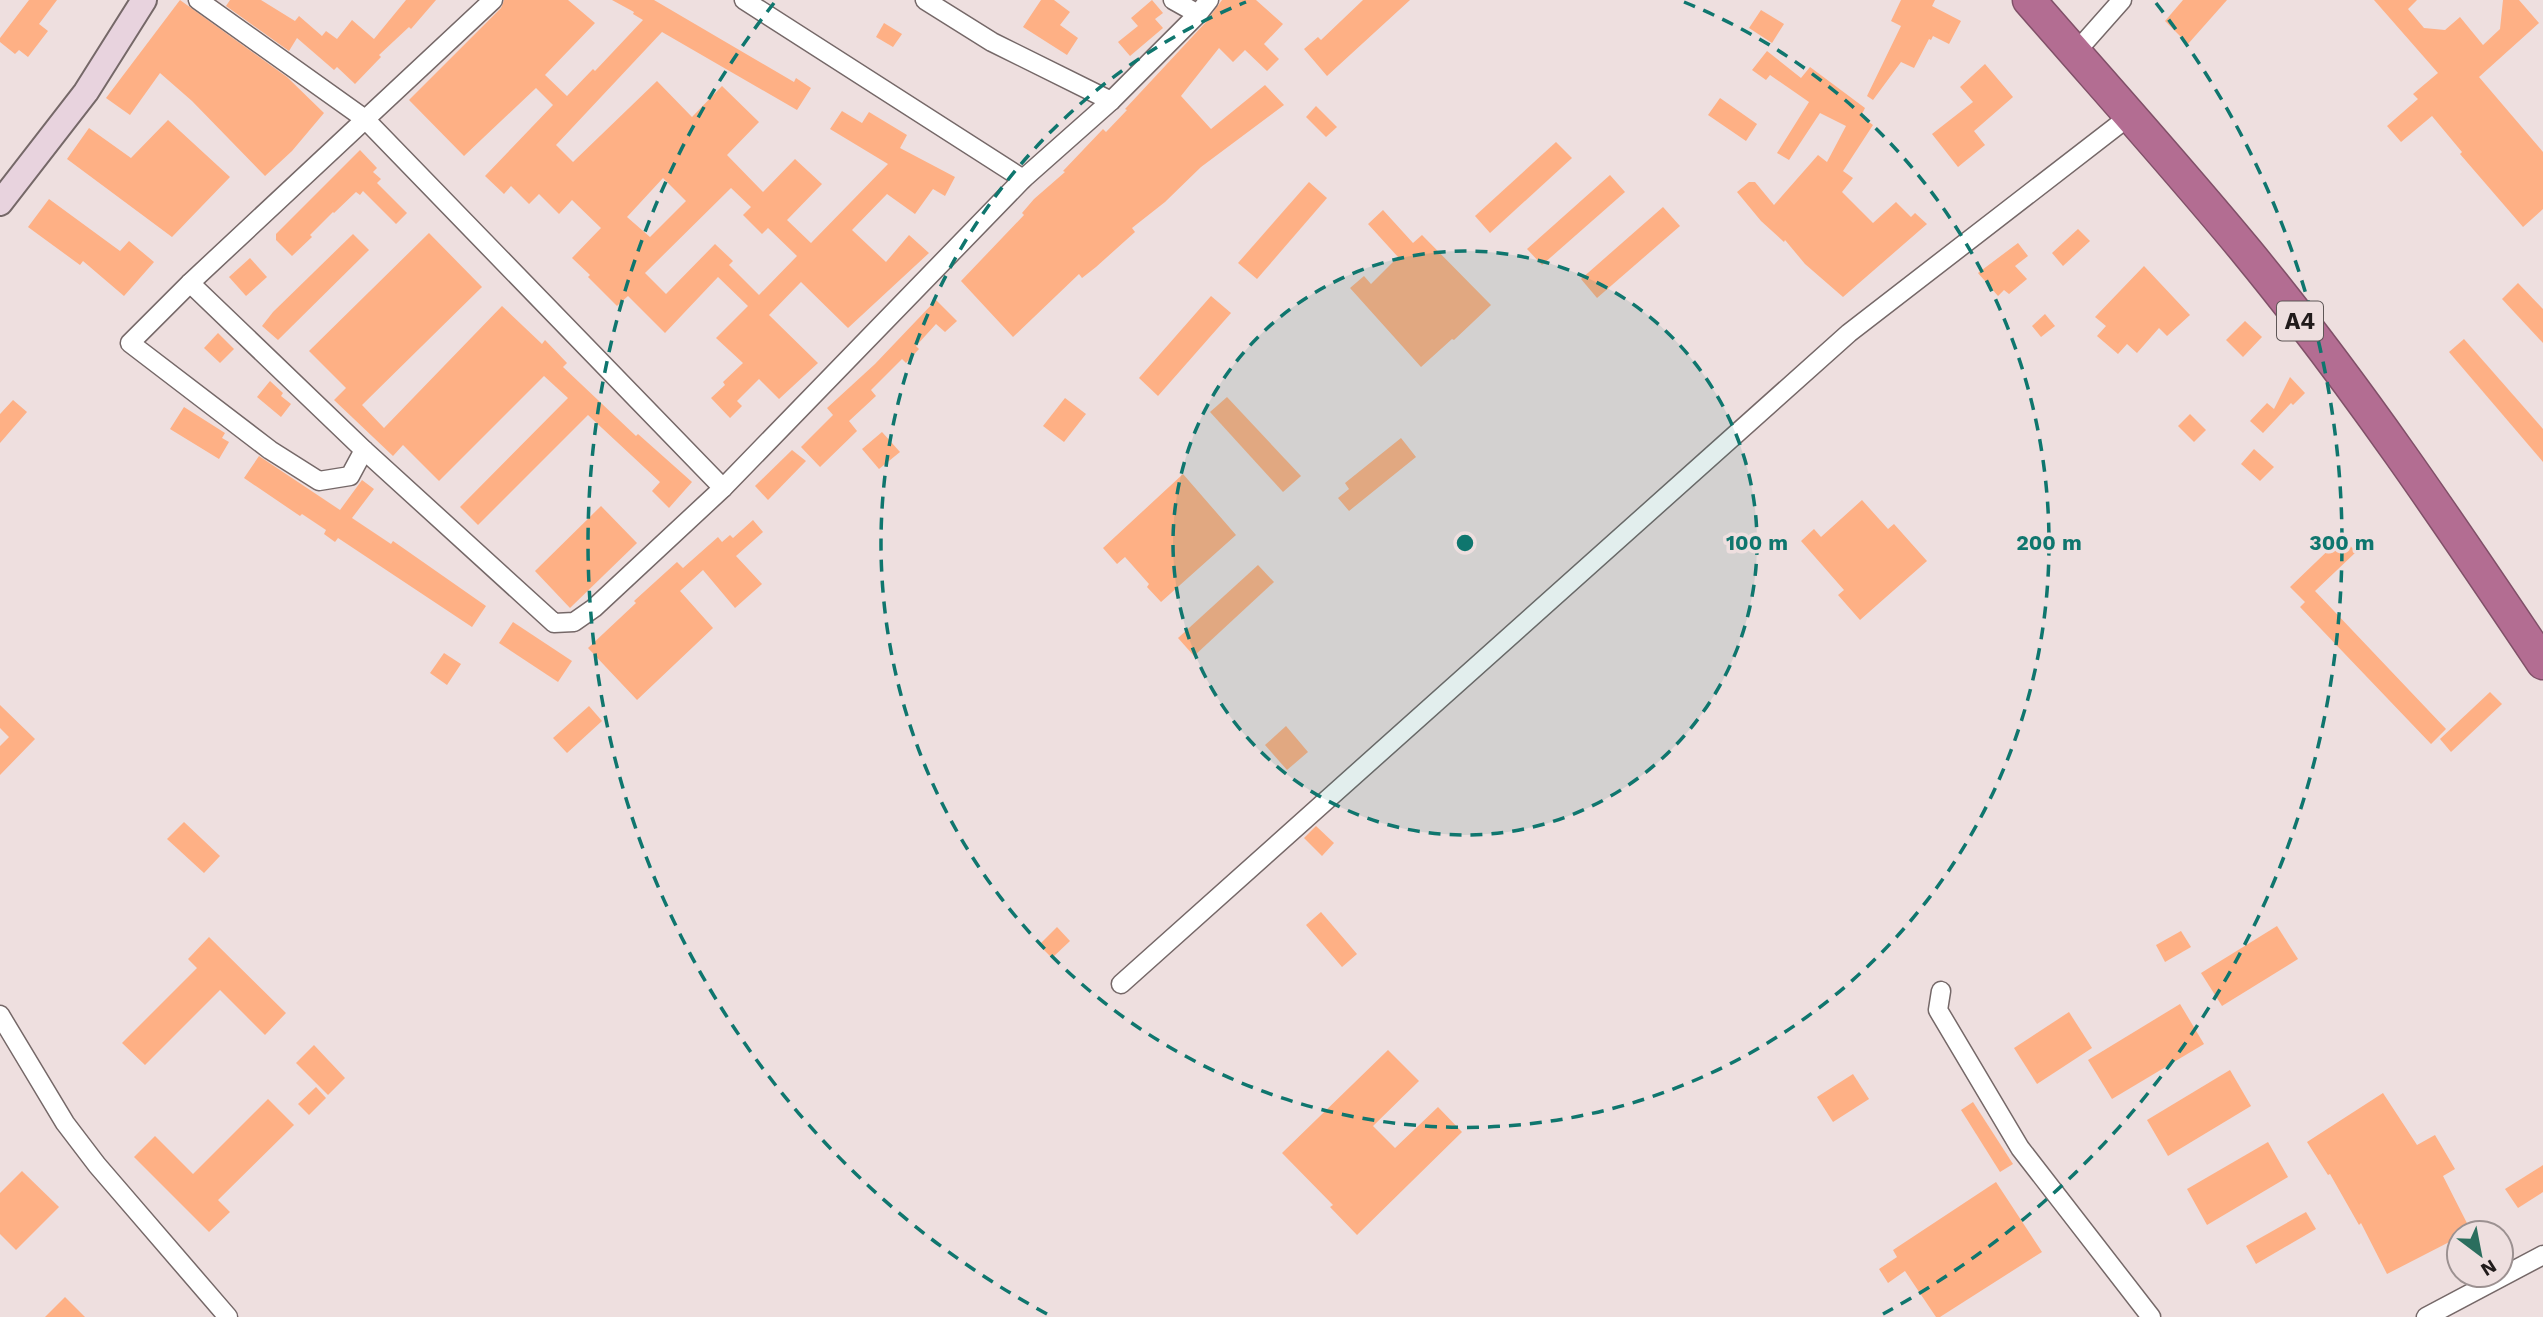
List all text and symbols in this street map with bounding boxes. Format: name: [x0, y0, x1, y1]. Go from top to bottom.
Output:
road number: A4: [2277, 302, 2323, 340]
text: 100 m: [1726, 530, 1788, 555]
text: 200 m: [2016, 530, 2082, 555]
text: 300 m: [2309, 530, 2375, 555]
centre of rings: [1453, 531, 1477, 555]
north arrow: [2445, 1219, 2515, 1289]
text: N: [2477, 1255, 2501, 1281]

